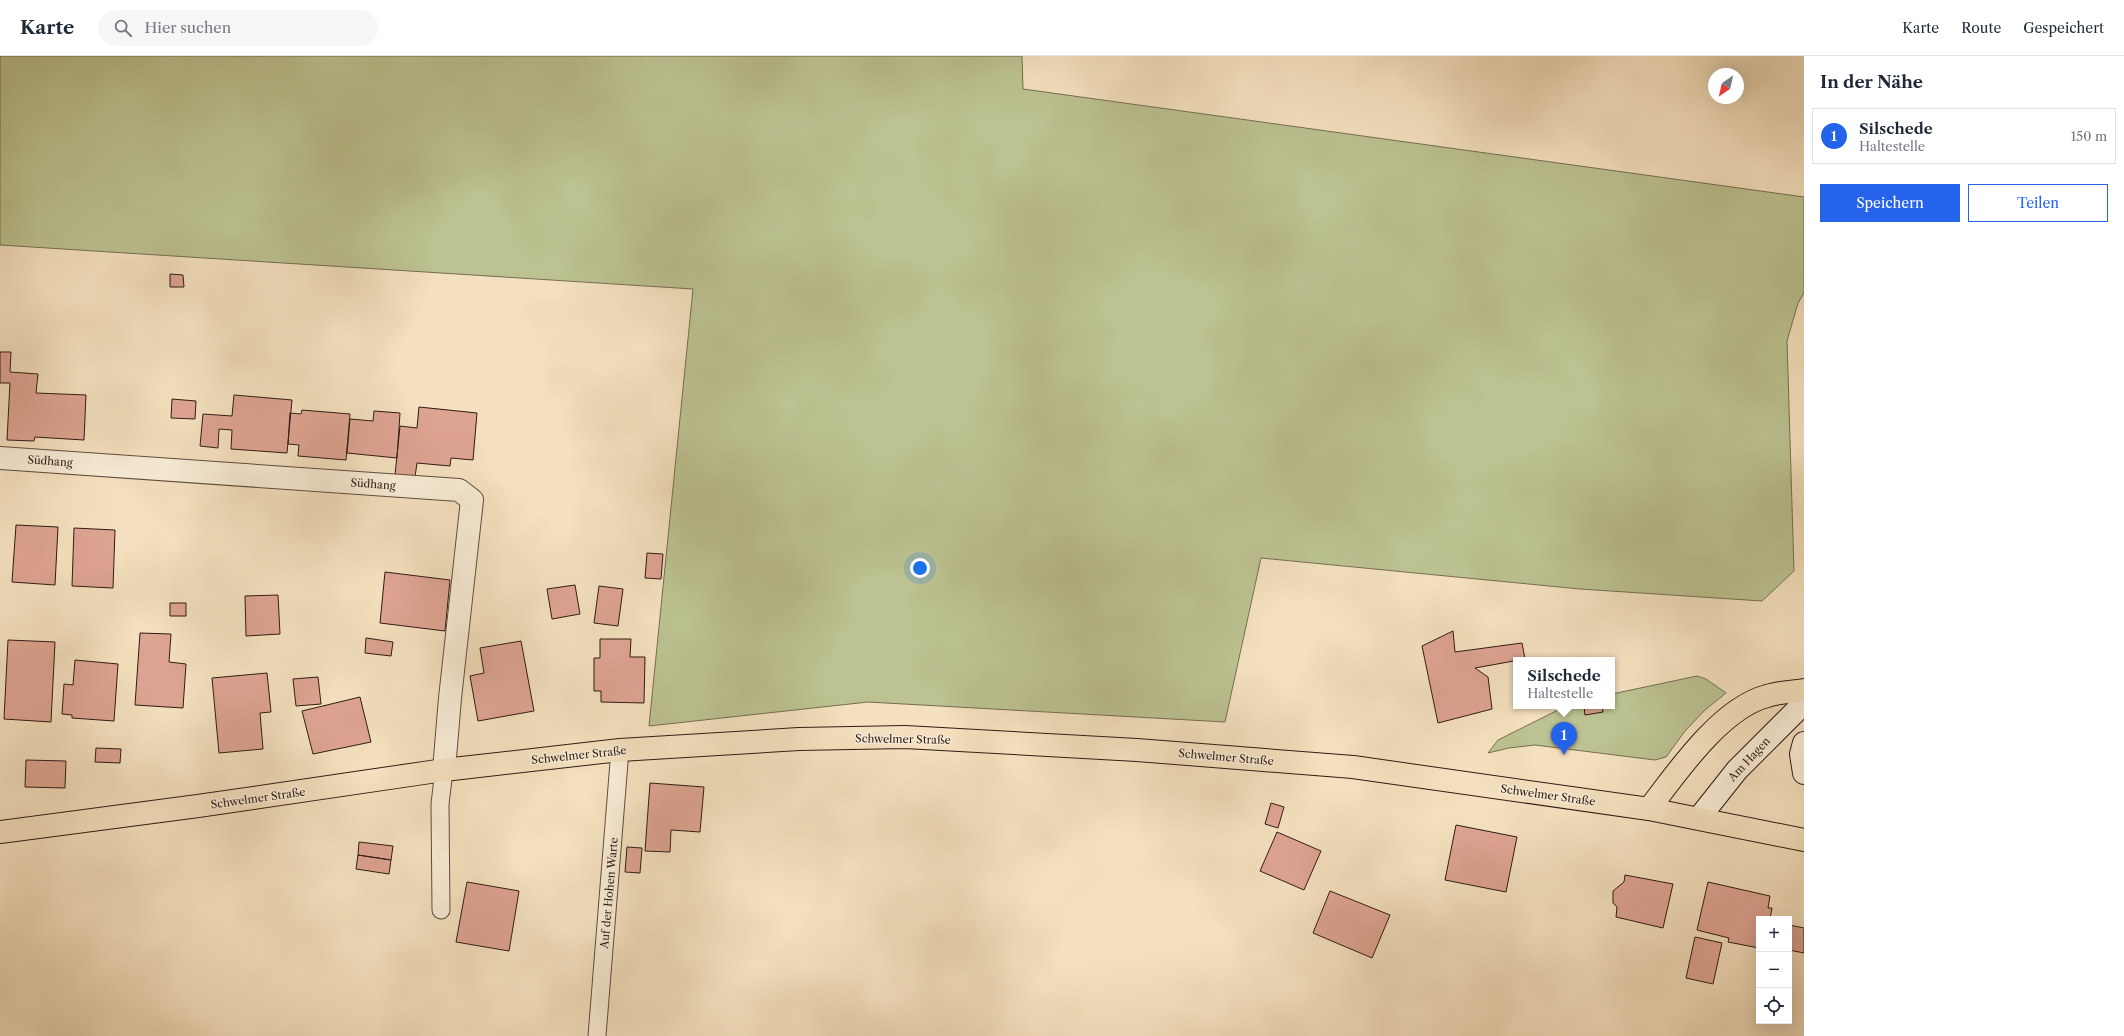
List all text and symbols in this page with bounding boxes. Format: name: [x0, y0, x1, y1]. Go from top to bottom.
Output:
search box: [98, 10, 378, 46]
text: Karte: [20, 16, 74, 39]
icon: search: [112, 17, 134, 39]
text: Hier suchen: [144, 18, 231, 37]
text: Karte: [1902, 19, 1939, 37]
text: Route: [1961, 19, 2001, 37]
text: Gespeichert: [2023, 19, 2104, 37]
north arrow: [1708, 68, 1744, 104]
text: In der Nähe: [1820, 72, 1923, 92]
text: Silschede: [1859, 119, 1933, 138]
text: 1: [1831, 128, 1837, 144]
text: 150 m: [2071, 128, 2107, 144]
text: Haltestelle: [1859, 138, 1925, 154]
button: Speichern: [1820, 184, 1960, 222]
button: Teilen: [1968, 184, 2108, 222]
street label: Südhang: [27, 452, 73, 470]
street label: Südhang: [350, 475, 396, 493]
your location: [910, 558, 930, 578]
popup: [1513, 657, 1615, 709]
text: Silschede: [1527, 666, 1601, 685]
text: Haltestelle: [1527, 685, 1593, 701]
pin: 1: [1551, 722, 1577, 755]
street label: Schwelmer Straße: [855, 731, 951, 747]
street label: Am Hagen: [1724, 734, 1773, 785]
street label: Schwelmer Straße: [531, 743, 627, 767]
street label: Schwelmer Straße: [1178, 746, 1274, 768]
street label: Schwelmer Straße: [1500, 781, 1596, 809]
street label: Schwelmer Straße: [210, 784, 306, 812]
street label: Auf der Hohen Warte: [597, 837, 621, 950]
map controls: [1756, 916, 1792, 1024]
button: +: [1756, 916, 1792, 952]
button: −: [1756, 952, 1792, 988]
button: locate: [1756, 988, 1792, 1024]

